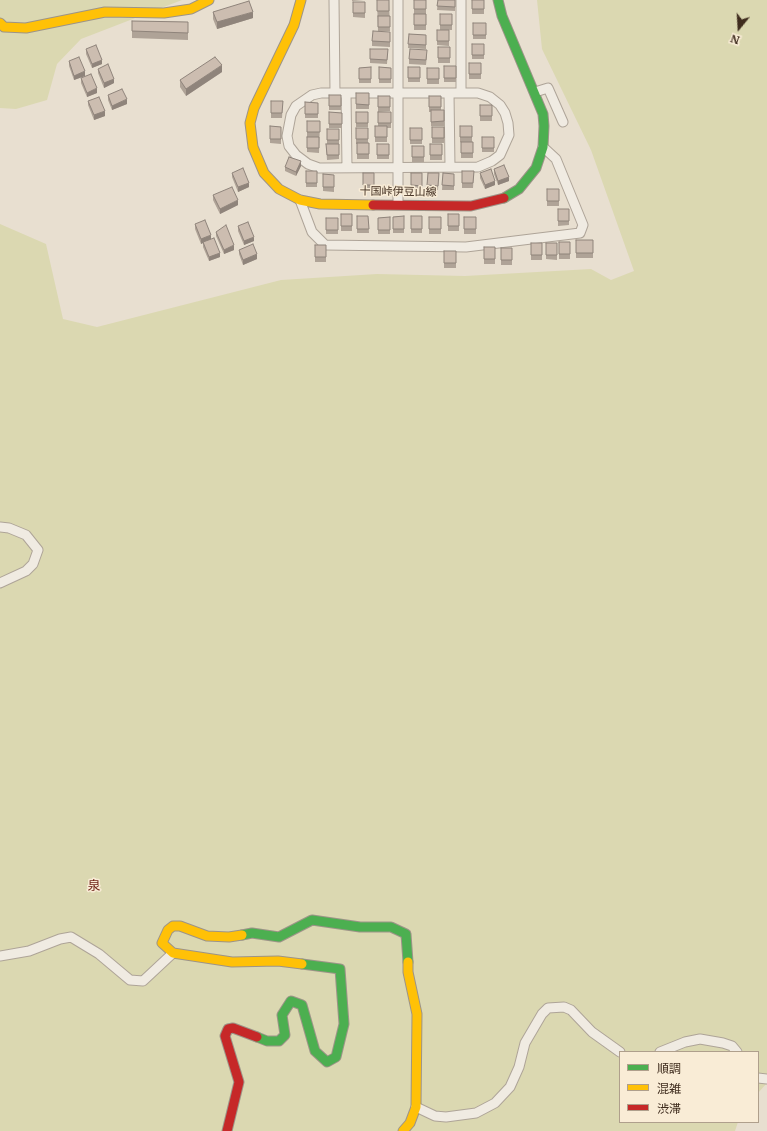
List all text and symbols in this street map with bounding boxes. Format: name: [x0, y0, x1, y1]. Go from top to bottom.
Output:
north arrow: [719, 8, 759, 48]
text: N: [729, 31, 742, 47]
street label: 十国峠伊豆山線: [359, 185, 437, 199]
district label: 泉: [88, 878, 100, 894]
legend: [619, 1051, 759, 1123]
text: 順調: [657, 1061, 681, 1076]
text: 混雑: [657, 1081, 681, 1096]
text: 渋滞: [657, 1101, 681, 1116]

